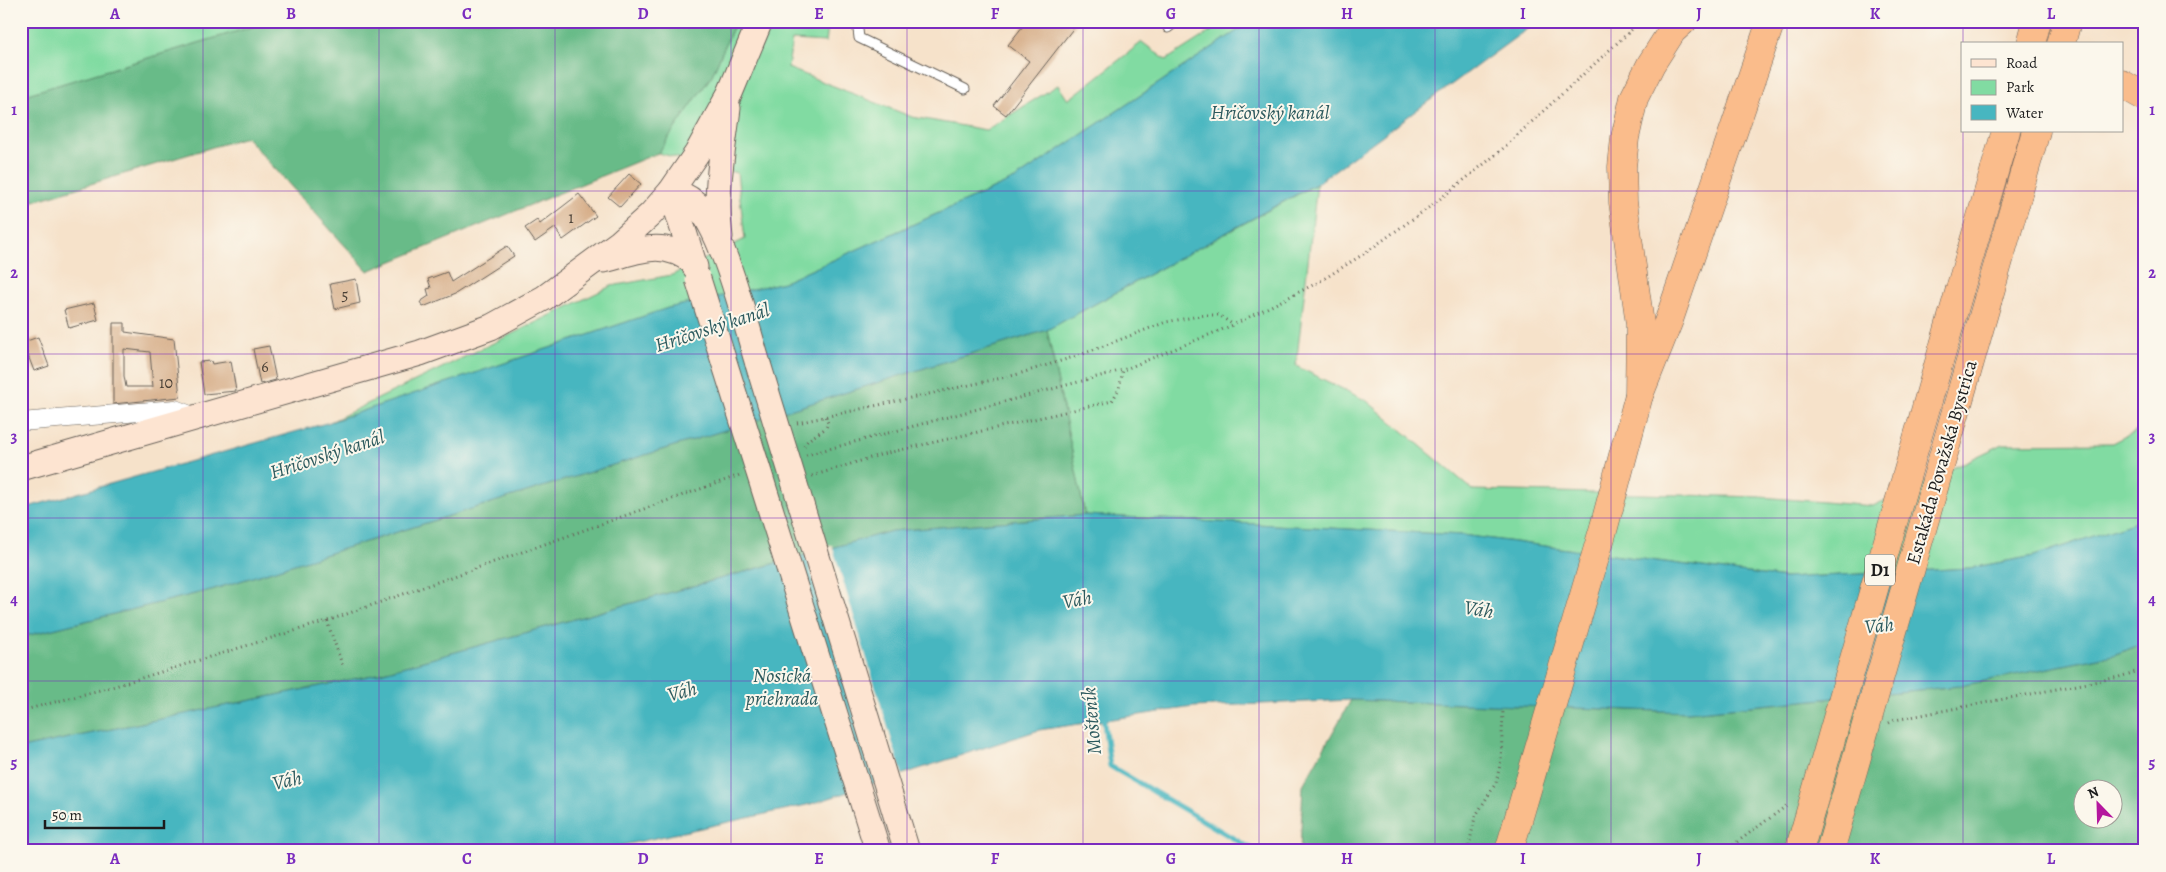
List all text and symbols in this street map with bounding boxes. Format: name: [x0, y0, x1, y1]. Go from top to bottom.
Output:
text: A: [109, 3, 121, 25]
text: B: [286, 3, 296, 25]
text: C: [462, 3, 472, 25]
text: D: [637, 3, 649, 25]
text: E: [814, 3, 824, 25]
text: F: [991, 3, 1000, 25]
text: G: [1166, 3, 1176, 25]
text: H: [1341, 3, 1353, 25]
text: I: [1520, 3, 1526, 25]
text: J: [1696, 3, 1702, 25]
text: K: [1870, 3, 1881, 25]
text: L: [2047, 3, 2056, 25]
legend: [1961, 42, 2124, 132]
text: Road: [2006, 53, 2038, 73]
text: Park: [2006, 77, 2035, 97]
text: 1: [11, 99, 17, 121]
water label: Hričovský kanál: [1210, 99, 1330, 126]
text: 1: [2149, 99, 2155, 121]
text: Water: [2005, 103, 2043, 123]
house number: 1: [568, 207, 574, 229]
text: 2: [10, 262, 18, 284]
text: 2: [2148, 262, 2156, 284]
house number: 5: [342, 284, 349, 306]
water label: Hričovský kanál: [651, 296, 773, 359]
house number: 6: [261, 356, 269, 378]
street label: Estakáda Považská Bystrica: [1900, 357, 1984, 567]
house number: 10: [159, 372, 173, 394]
water label: Hričovský kanál: [266, 423, 388, 486]
text: 3: [11, 426, 18, 448]
text: 3: [2149, 426, 2156, 448]
road number: D1: [1865, 554, 1895, 586]
water label: Váh: [1060, 584, 1094, 615]
text: 4: [10, 589, 18, 611]
text: 4: [2148, 589, 2156, 611]
water label: Váh: [1462, 594, 1496, 625]
water label: Váh: [1863, 611, 1895, 640]
water label: Nosická priehrada: [745, 662, 818, 712]
water label: Váh: [664, 675, 700, 708]
water label: Mošteník: [1075, 686, 1108, 756]
text: 5: [11, 752, 18, 774]
text: 5: [2149, 752, 2156, 774]
water label: Váh: [270, 764, 304, 797]
north arrow: [2074, 780, 2124, 830]
text: N: [2085, 782, 2102, 803]
scale bar: [45, 797, 164, 829]
text: 50 m: [52, 805, 82, 825]
text: A: [109, 848, 121, 870]
text: B: [286, 848, 296, 870]
text: C: [462, 848, 472, 870]
text: D: [637, 848, 649, 870]
text: E: [814, 848, 824, 870]
text: F: [991, 848, 1000, 870]
text: G: [1166, 848, 1176, 870]
text: H: [1341, 848, 1353, 870]
text: I: [1520, 848, 1526, 870]
text: J: [1696, 848, 1702, 870]
text: K: [1870, 848, 1881, 870]
text: L: [2047, 848, 2056, 870]

